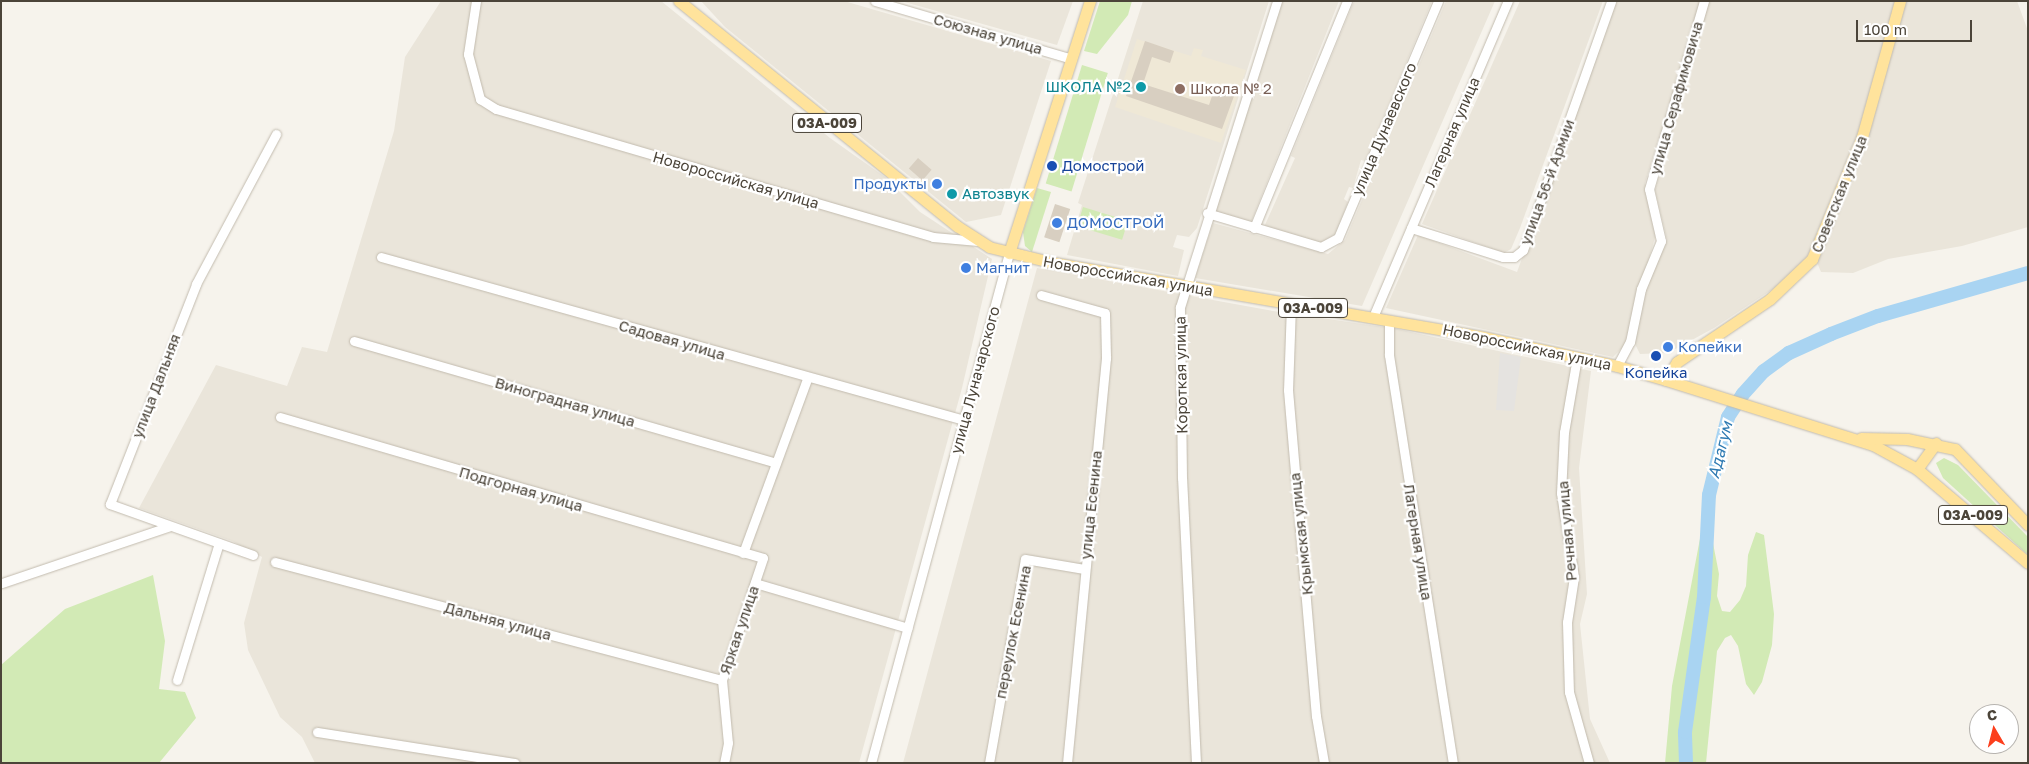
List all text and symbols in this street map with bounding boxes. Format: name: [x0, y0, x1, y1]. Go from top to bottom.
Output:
street label: Союзная улица: [931, 10, 1045, 58]
scale bar: [1859, 10, 1975, 42]
street label: улица Серафимовича: [1645, 19, 1707, 177]
text: 100 m: [1864, 20, 1907, 38]
street label: улица Дунаевского: [1348, 60, 1420, 198]
street label: Лагерная улица: [1421, 74, 1483, 190]
place label: ШКОЛА №2: [1046, 78, 1131, 96]
place label: Школа № 2: [1190, 80, 1272, 98]
marker: ШКОЛА №2: [1135, 81, 1147, 93]
marker: Школа № 2: [1174, 83, 1186, 95]
road number: 03А-009: [792, 112, 862, 134]
street label: улица 56-й Армии: [1516, 117, 1578, 247]
street label: Советская улица: [1807, 133, 1871, 255]
street label: Новороссийская улица: [651, 148, 821, 212]
place label: Домострой: [1062, 157, 1144, 175]
marker: Домострой: [1046, 160, 1058, 172]
place label: Продукты: [853, 175, 927, 193]
marker: Продукты: [931, 178, 943, 190]
place label: Автозвук: [962, 185, 1030, 203]
marker: Автозвук: [946, 188, 958, 200]
place label: ДОМОСТРОЙ: [1067, 214, 1164, 232]
marker: ДОМОСТРОЙ: [1051, 217, 1063, 229]
street label: Новороссийская улица: [1042, 252, 1214, 300]
place label: Магнит: [976, 259, 1030, 277]
marker: Магнит: [960, 262, 972, 274]
road number: 03А-009: [1278, 296, 1348, 320]
street label: улица Луначарского: [947, 304, 1003, 456]
street label: Садовая улица: [617, 316, 727, 364]
street label: Короткая улица: [1171, 316, 1191, 434]
street label: Новороссийская улица: [1441, 320, 1613, 374]
street label: улица Дальняя: [128, 331, 184, 441]
place label: Копейки: [1678, 338, 1742, 356]
marker: Копейки: [1662, 341, 1674, 353]
marker: Копейка: [1650, 350, 1662, 362]
place label: Копейка: [1625, 364, 1687, 382]
street label: Виноградная улица: [493, 373, 637, 431]
water label: Адагум: [1704, 420, 1736, 480]
street label: улица Есенина: [1076, 450, 1106, 560]
street label: Подгорная улица: [457, 463, 585, 515]
street label: Крымская улица: [1286, 472, 1316, 596]
street label: Речная улица: [1554, 480, 1580, 582]
street label: Лагерная улица: [1400, 482, 1436, 602]
road number: 03А-009: [1938, 504, 2008, 526]
street label: переулок Есенина: [991, 564, 1035, 700]
street label: Яркая улица: [715, 583, 763, 677]
street label: Дальняя улица: [443, 598, 553, 644]
north arrow: [1969, 704, 2019, 754]
text: С: [1986, 706, 1998, 724]

